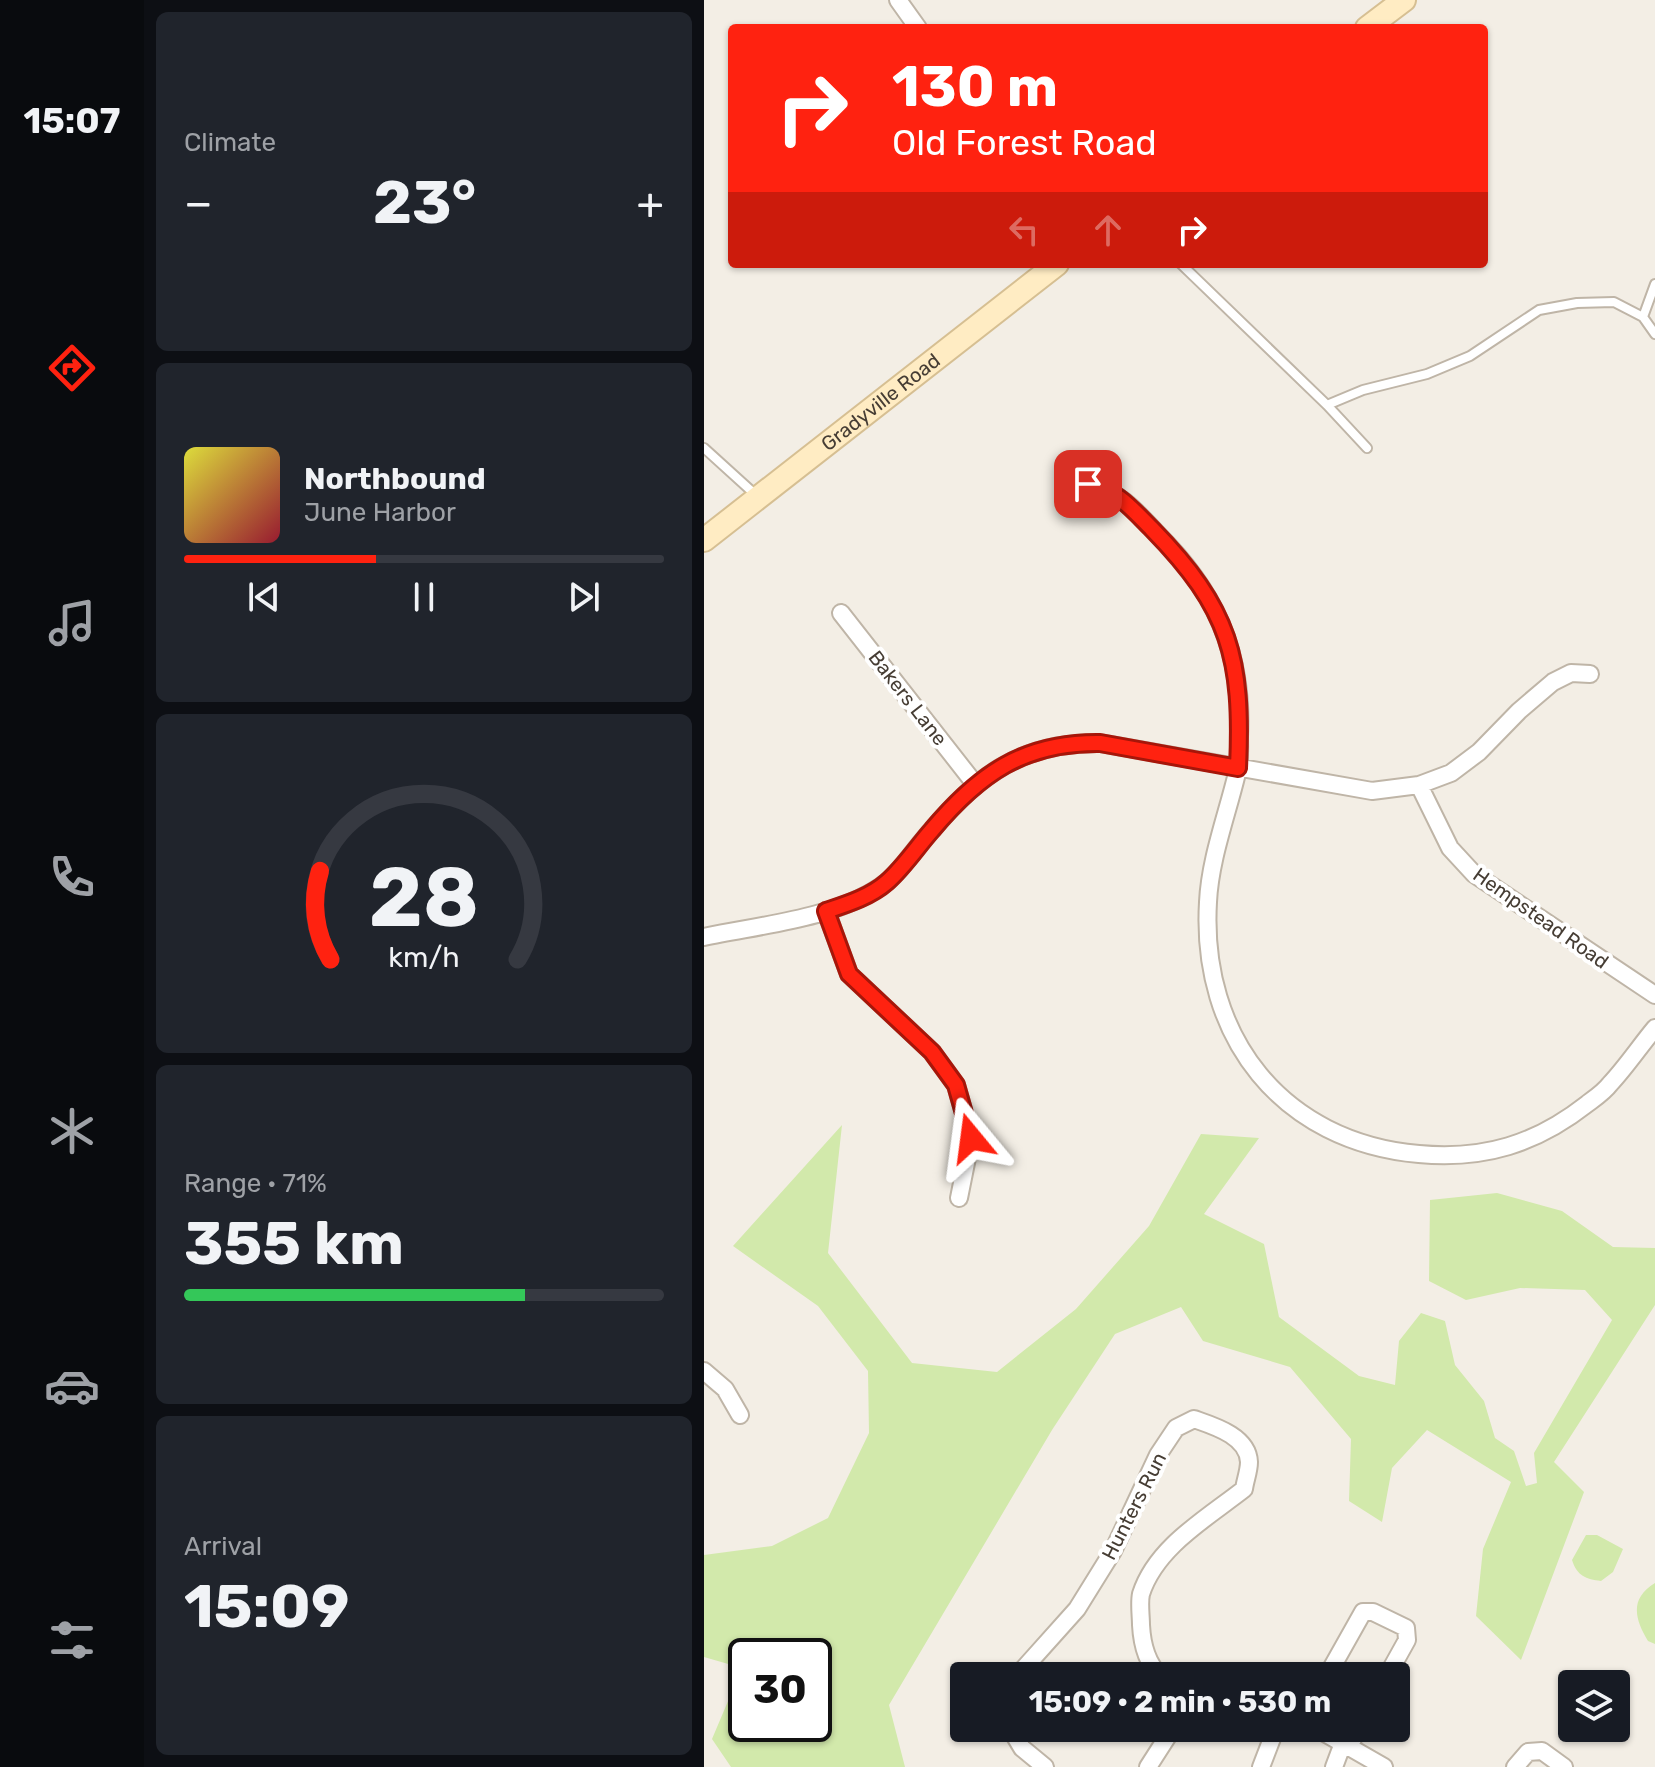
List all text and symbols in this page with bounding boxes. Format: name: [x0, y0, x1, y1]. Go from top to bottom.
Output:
text: 130 m: [892, 54, 1058, 120]
icon: right: [760, 56, 864, 160]
text: 15:07: [24, 99, 120, 142]
text: Old Forest Road: [892, 121, 1157, 164]
text: Climate: [184, 127, 276, 158]
text: 23°: [373, 167, 476, 238]
text: −: [184, 177, 213, 229]
text: +: [637, 177, 664, 229]
icon: left: [1002, 208, 1046, 252]
icon: ahead: [1086, 208, 1130, 252]
icon: right: [1170, 208, 1214, 252]
icon: directions: [44, 340, 100, 396]
street label: Gradyville Road: [816, 348, 945, 456]
pin: [1054, 450, 1122, 518]
text: Northbound: [304, 461, 486, 497]
icon: arrive: [1066, 462, 1110, 506]
text: June Harbor: [304, 497, 456, 528]
icon: previous: [242, 575, 286, 619]
icon: pause: [402, 575, 446, 619]
icon: next: [562, 575, 606, 619]
icon: music: [44, 595, 100, 651]
street label: Bakers Lane: [864, 646, 952, 750]
text: 28: [369, 847, 479, 946]
icon: phone: [44, 849, 100, 905]
street label: Hempstead Road: [1469, 862, 1613, 974]
text: km/h: [388, 940, 460, 974]
position arrow: [929, 1096, 1013, 1180]
icon: climate: [44, 1103, 100, 1159]
text: Range · 71%: [184, 1168, 327, 1199]
text: 355 km: [184, 1208, 404, 1279]
icon: car: [44, 1358, 100, 1414]
street label: Hunters Run: [1097, 1448, 1171, 1564]
text: Arrival: [184, 1531, 262, 1562]
text: 15:09: [184, 1571, 349, 1642]
icon: filters: [44, 1612, 100, 1668]
speed limit sign: 30: [728, 1638, 832, 1742]
map controls: [1558, 1670, 1630, 1742]
button: layers: [1558, 1670, 1630, 1742]
text: 15:09 · 2 min · 530 m: [1029, 1684, 1331, 1720]

